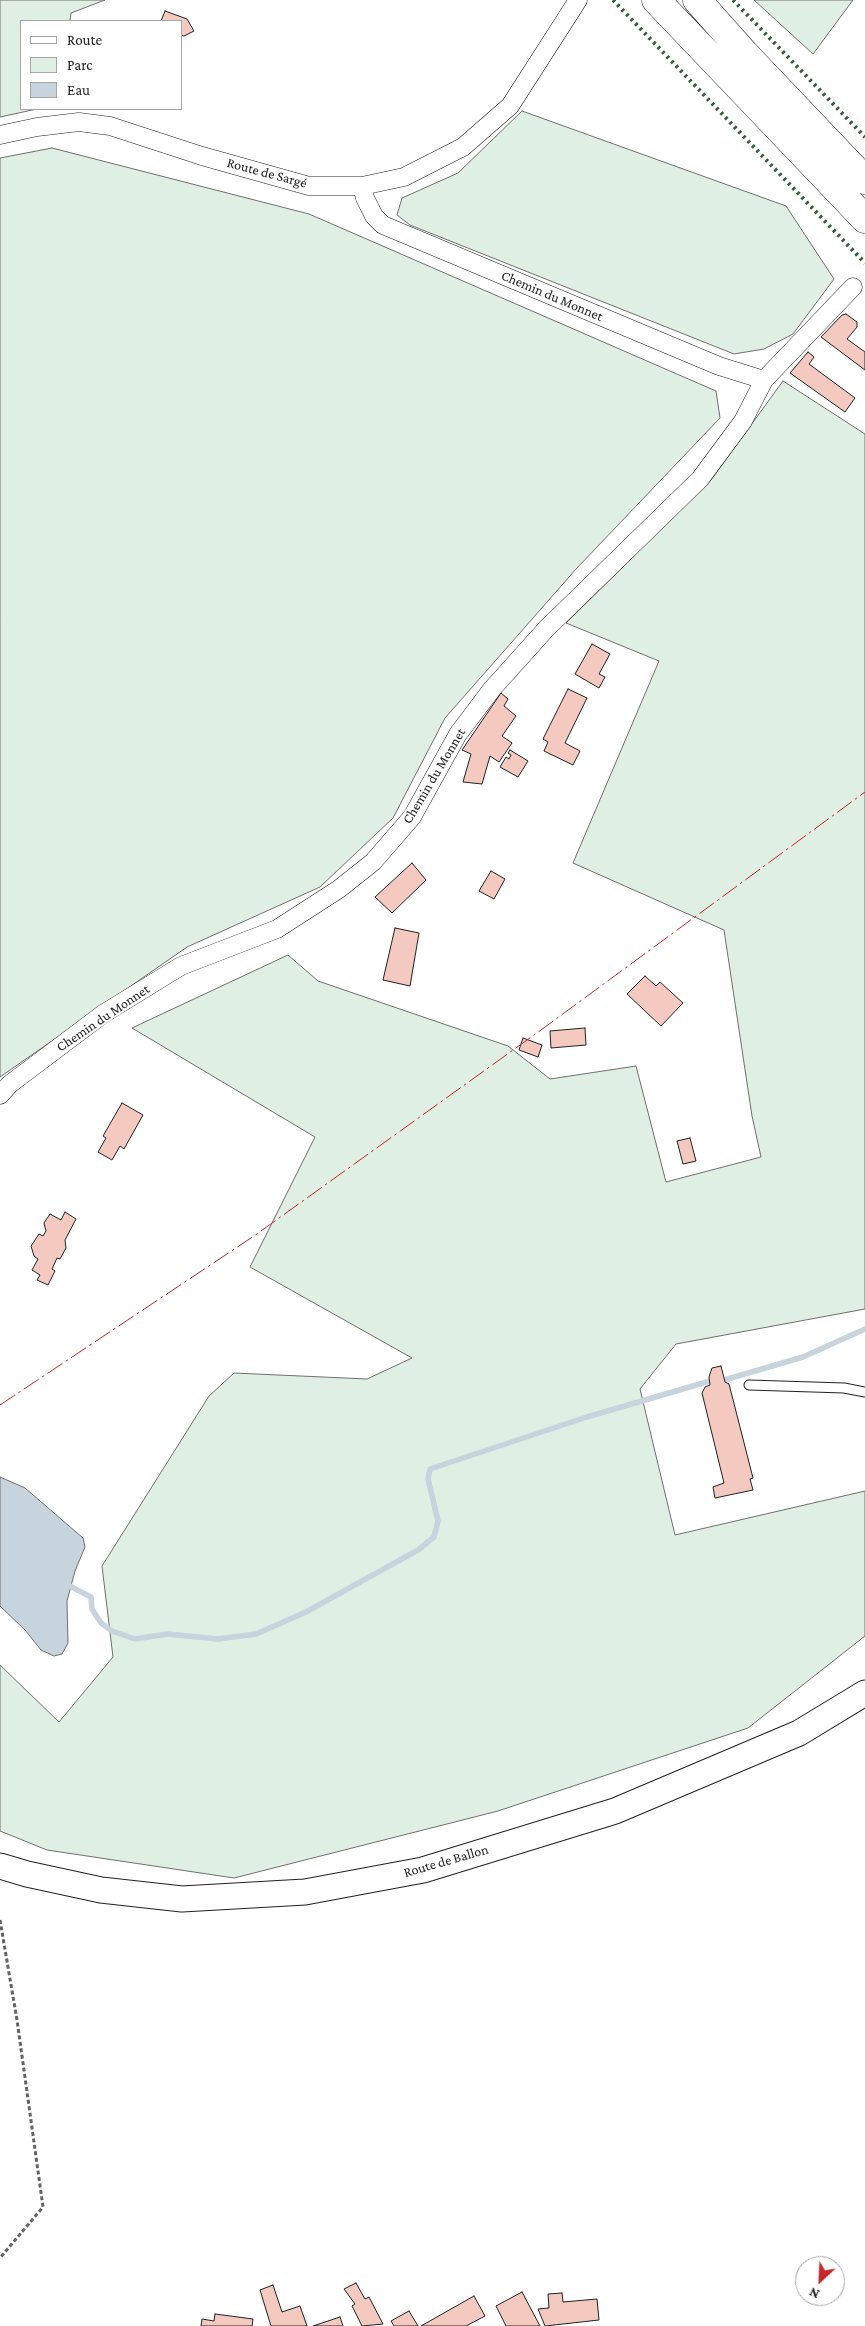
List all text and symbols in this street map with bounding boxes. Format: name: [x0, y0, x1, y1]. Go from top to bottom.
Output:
legend: [20, 20, 182, 110]
text: Route: [67, 32, 102, 48]
text: Parc: [67, 57, 93, 73]
text: Eau: [67, 82, 90, 98]
street label: Route de Sargé: [225, 154, 309, 192]
street label: Chemin du Monnet: [499, 267, 605, 325]
street label: Chemin du Monnet: [399, 725, 469, 827]
street label: Chemin du Monnet: [53, 981, 153, 1055]
street label: Route de Ballon: [402, 1841, 490, 1881]
north arrow: [795, 2256, 845, 2306]
text: N: [806, 2284, 822, 2303]

